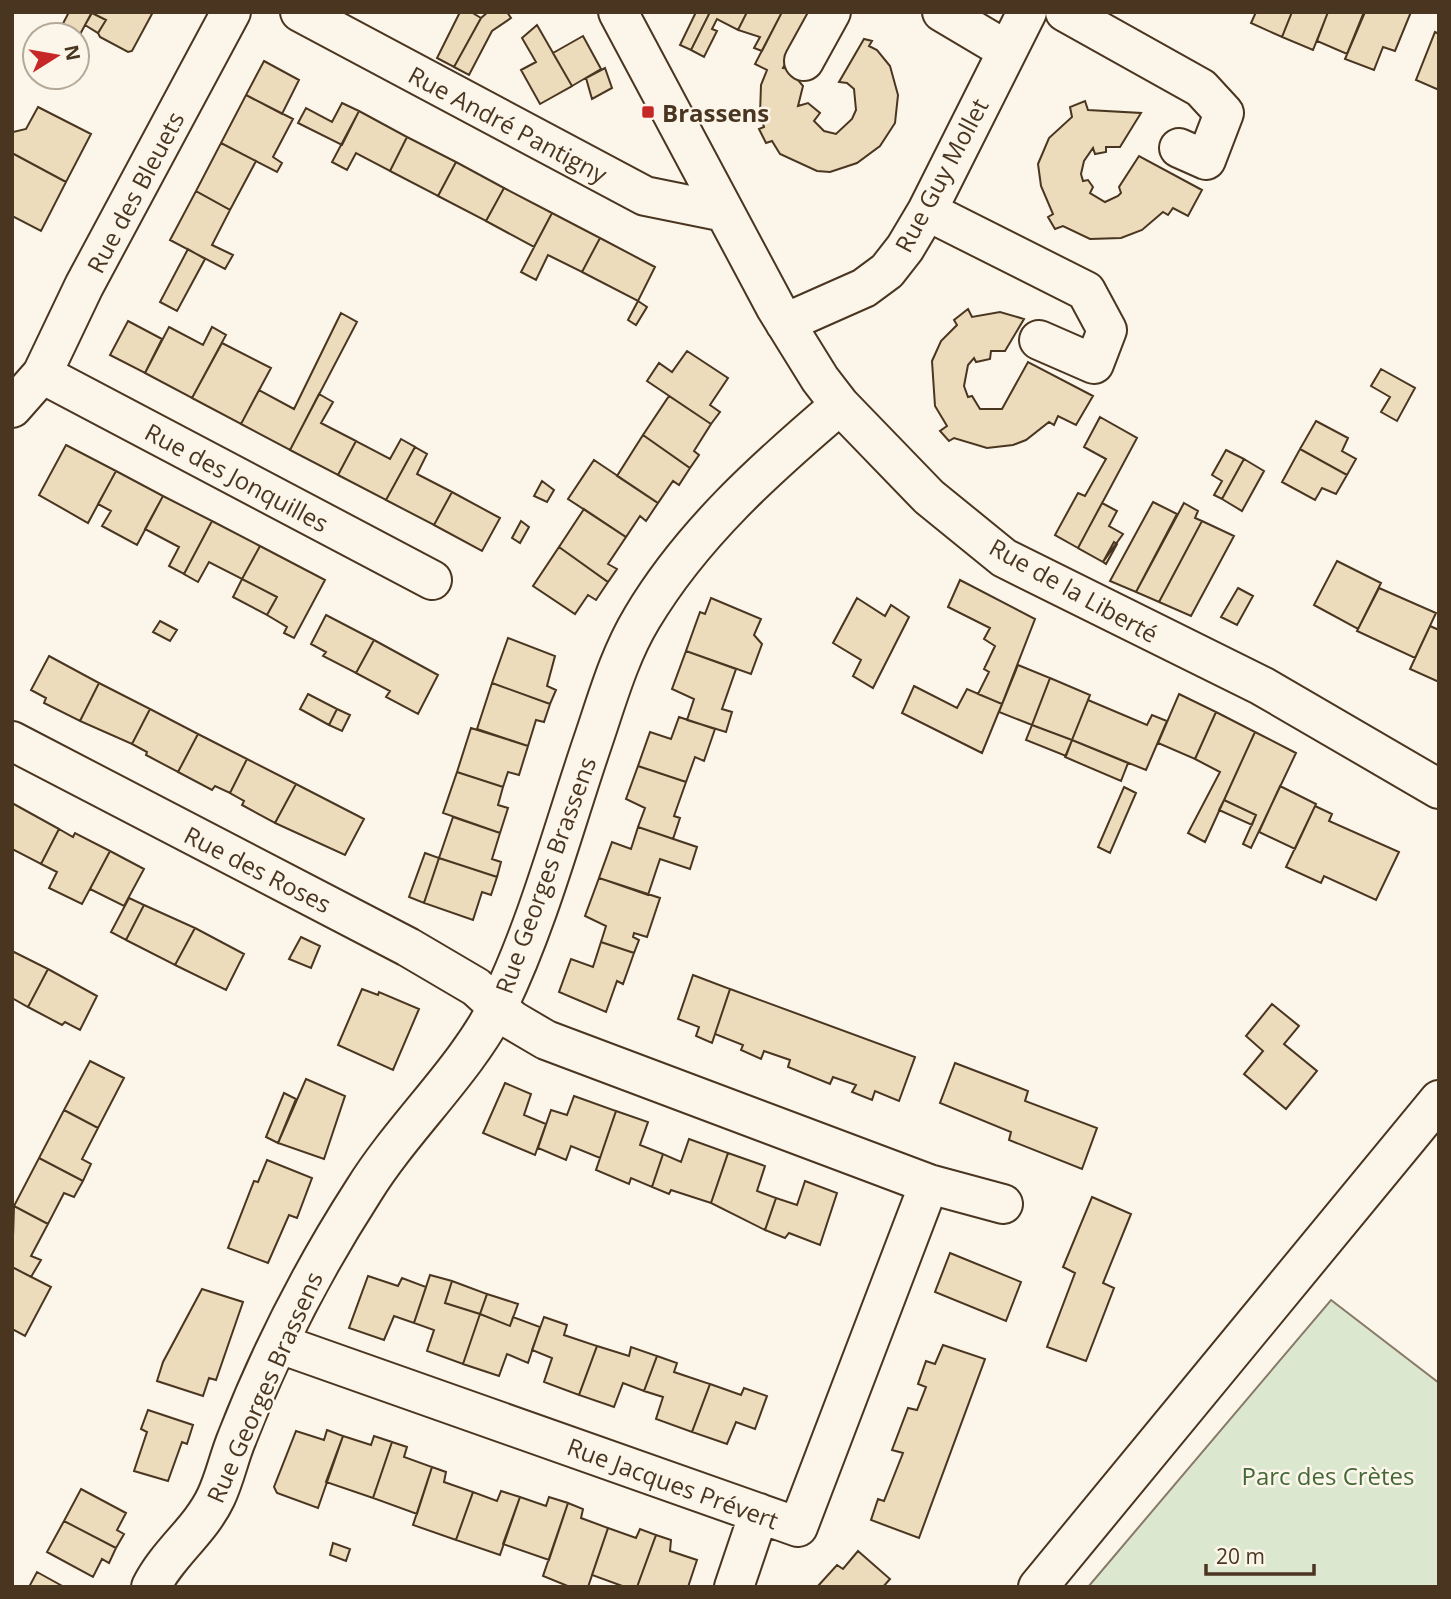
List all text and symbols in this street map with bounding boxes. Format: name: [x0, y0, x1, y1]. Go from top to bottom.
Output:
north arrow: [21, 21, 91, 91]
text: N: [58, 43, 87, 63]
street label: Rue André Pantigny: [403, 58, 614, 191]
street label: Rue Guy Mollet: [887, 92, 995, 258]
place label: Brassens: [662, 96, 769, 129]
marker: Brassens: [640, 104, 656, 120]
street label: Rue des Bleuets: [79, 106, 191, 278]
street label: Rue des Jonquilles: [140, 415, 334, 539]
street label: Rue de la Liberté: [984, 530, 1164, 650]
street label: Rue Georges Brassens: [487, 752, 603, 998]
street label: Rue des Roses: [179, 818, 337, 920]
street label: Rue Georges Brassens: [198, 1266, 330, 1508]
street label: Rue Jacques Prévert: [563, 1429, 783, 1537]
park label: Parc des Crètes: [1241, 1459, 1415, 1492]
scale bar: [1206, 1532, 1314, 1576]
text: 20 m: [1216, 1542, 1265, 1570]

